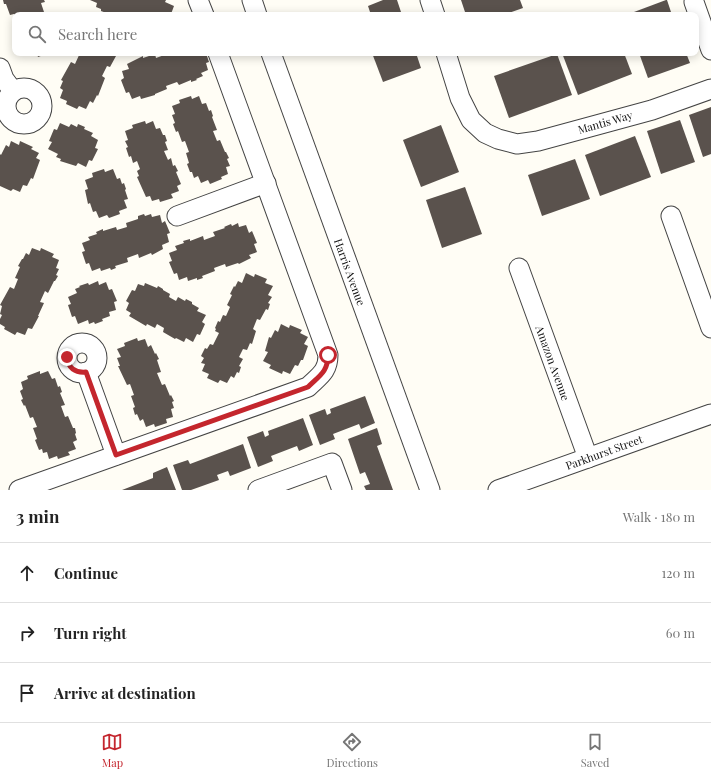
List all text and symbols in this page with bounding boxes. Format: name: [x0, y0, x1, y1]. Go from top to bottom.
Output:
search box: [12, 12, 699, 56]
icon: search: [26, 23, 48, 45]
text: Search here: [58, 24, 137, 44]
street label: Mantis Way: [576, 107, 635, 137]
street label: Harris Avenue: [331, 236, 369, 308]
street label: Amazon Avenue: [532, 323, 574, 403]
route start: [319, 346, 337, 364]
route end: [58, 348, 76, 366]
street label: Parkhurst Street: [563, 431, 645, 473]
text: 3 min: [16, 505, 59, 527]
text: Walk · 180 m: [623, 508, 695, 525]
icon: ahead: [16, 562, 38, 584]
text: Continue: [54, 563, 118, 583]
text: 120 m: [661, 564, 695, 581]
icon: right: [16, 622, 38, 644]
text: Turn right: [54, 623, 127, 643]
text: 60 m: [666, 624, 695, 641]
icon: arrive: [16, 682, 38, 704]
text: Arrive at destination: [54, 683, 196, 703]
tab: Map: [101, 731, 123, 770]
tab: Directions: [326, 731, 378, 770]
tab: Saved: [581, 731, 609, 770]

